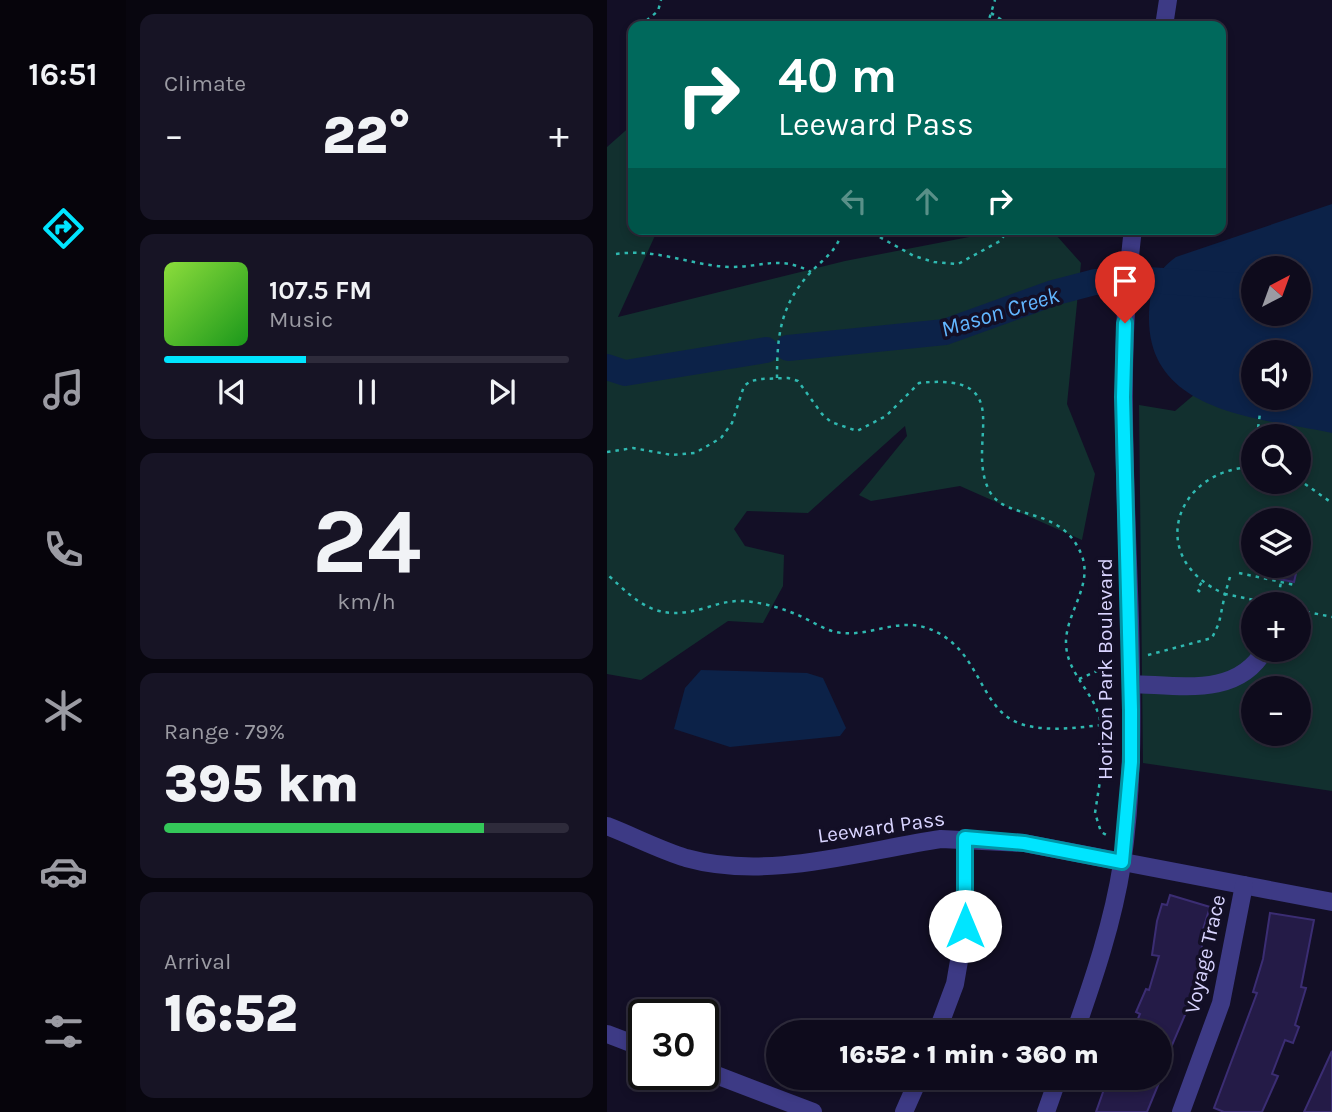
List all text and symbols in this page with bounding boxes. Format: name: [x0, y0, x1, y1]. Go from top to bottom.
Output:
text: 40 m: [778, 47, 897, 104]
icon: right: [663, 49, 754, 140]
text: 16:51: [28, 56, 98, 93]
text: Climate: [164, 70, 246, 97]
text: 22°: [322, 105, 411, 166]
text: Leeward Pass: [778, 106, 974, 143]
text: −: [164, 113, 184, 158]
text: +: [549, 113, 569, 158]
icon: left: [835, 182, 873, 220]
icon: ahead: [908, 182, 946, 220]
icon: right: [981, 182, 1019, 220]
icon: directions: [39, 204, 88, 253]
pin: [1095, 251, 1155, 323]
north arrow: [1241, 256, 1311, 326]
map controls: [1241, 256, 1311, 746]
icon: arrive: [1106, 262, 1144, 300]
text: 107.5 FM: [269, 275, 372, 306]
water label: Mason Creek: [938, 281, 1063, 343]
text: Music: [269, 306, 333, 333]
button: sound: [1241, 340, 1311, 410]
icon: music: [39, 365, 88, 414]
icon: previous: [213, 373, 251, 411]
icon: pause: [348, 373, 386, 411]
icon: next: [483, 373, 521, 411]
button: search: [1241, 424, 1311, 494]
text: 24: [312, 489, 421, 595]
button: layers: [1241, 508, 1311, 578]
icon: phone: [39, 525, 88, 574]
street label: Horizon Park Boulevard: [1093, 558, 1117, 780]
text: km/h: [337, 588, 396, 615]
button: +: [1241, 592, 1311, 662]
button: −: [1241, 676, 1311, 746]
icon: climate: [39, 686, 88, 735]
text: Range · 79%: [164, 718, 285, 745]
text: 395 km: [164, 753, 359, 814]
street label: Leeward Pass: [816, 806, 946, 848]
icon: car: [39, 847, 88, 896]
position arrow: [928, 889, 1002, 963]
street label: Voyage Trace: [1180, 892, 1230, 1016]
text: Arrival: [164, 948, 231, 975]
text: 16:52: [164, 983, 298, 1044]
speed limit sign: 30: [628, 999, 719, 1090]
icon: filters: [39, 1007, 88, 1056]
text: 16:52 · 1 min · 360 m: [839, 1039, 1099, 1070]

